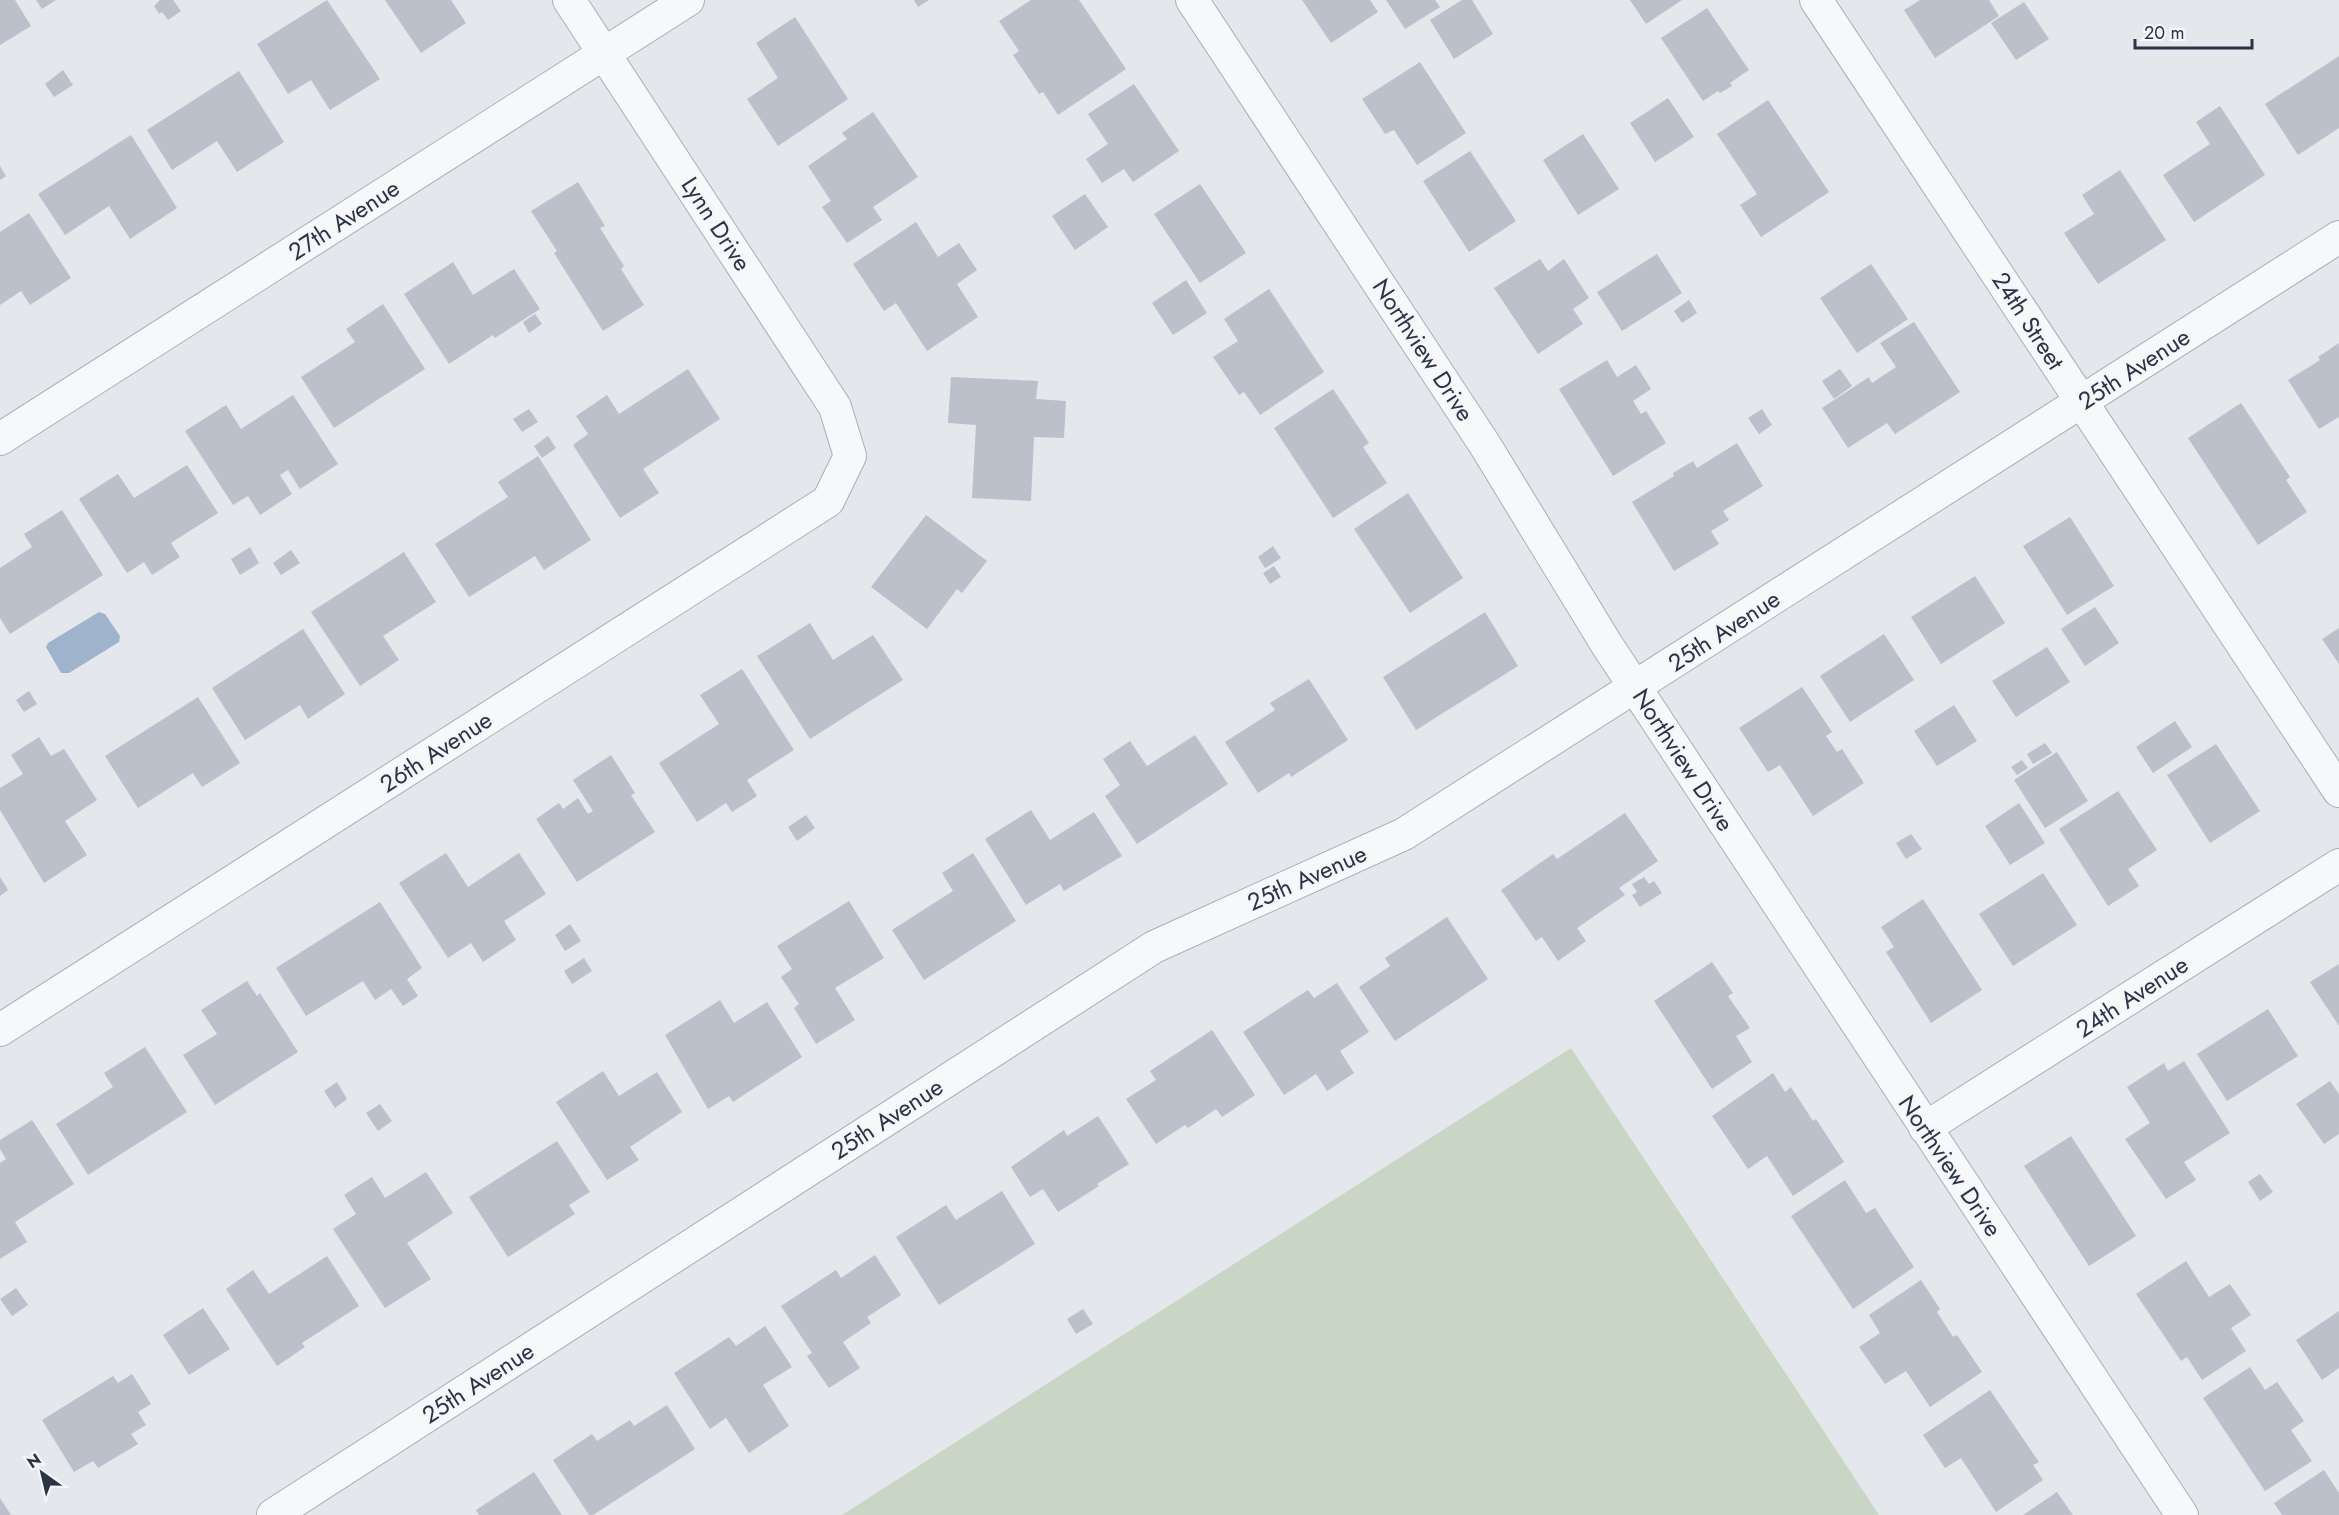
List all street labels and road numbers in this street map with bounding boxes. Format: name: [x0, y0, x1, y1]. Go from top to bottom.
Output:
street label: 27th Avenue: [281, 170, 406, 269]
street label: Lynn Drive: [673, 170, 760, 278]
street label: 24th Street: [1984, 265, 2073, 377]
street label: Northview Drive: [1364, 271, 1483, 428]
street label: 25th Avenue: [2071, 319, 2197, 418]
street label: 25th Avenue: [1661, 581, 1787, 680]
street label: Northview Drive: [1624, 681, 1743, 838]
street label: 26th Avenue: [373, 702, 499, 801]
street label: 25th Avenue: [1241, 836, 1372, 919]
street label: 24th Avenue: [2069, 947, 2195, 1046]
street label: 25th Avenue: [824, 1069, 950, 1168]
street label: Northview Drive: [1890, 1088, 2011, 1243]
street label: 25th Avenue: [415, 1333, 541, 1432]

